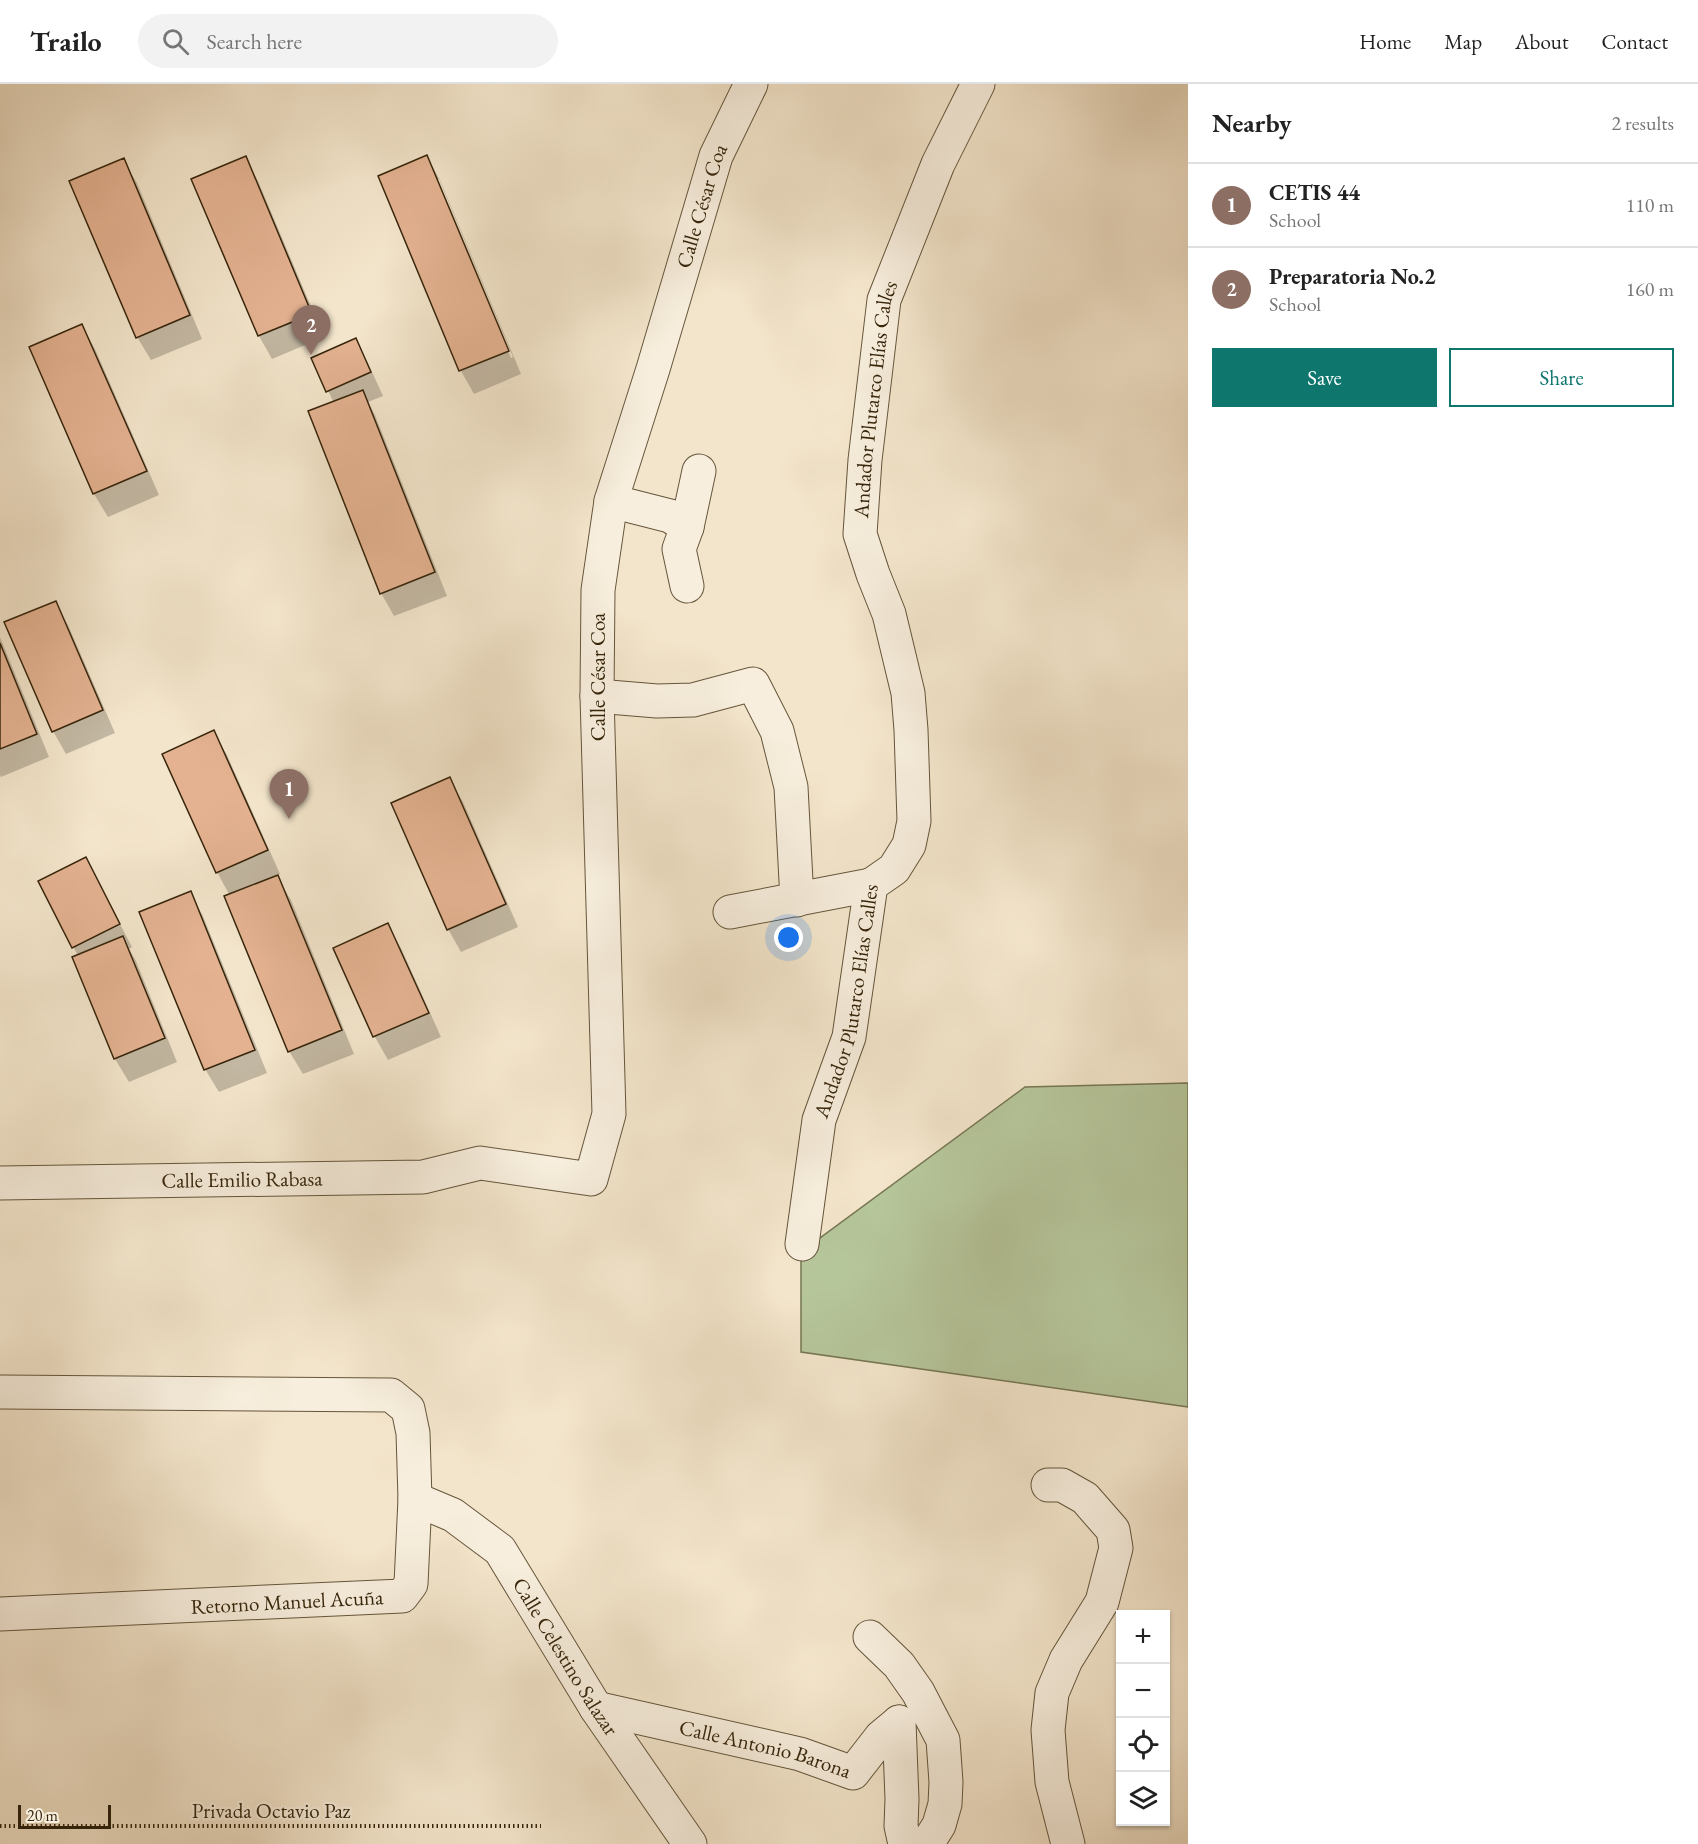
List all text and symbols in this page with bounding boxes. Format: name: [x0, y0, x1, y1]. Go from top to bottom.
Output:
search box: [138, 14, 558, 68]
text: Trailo: [30, 23, 102, 59]
icon: search: [159, 25, 192, 58]
text: Search here: [207, 27, 302, 56]
text: Home: [1359, 28, 1411, 55]
text: Map: [1444, 28, 1482, 55]
text: About: [1515, 28, 1568, 55]
text: Contact: [1601, 28, 1668, 55]
text: Nearby: [1212, 106, 1292, 140]
text: 2 results: [1611, 110, 1674, 136]
street label: Calle César Coa: [670, 138, 733, 271]
text: CETIS 44: [1269, 178, 1360, 207]
text: 1: [1226, 192, 1237, 218]
text: 110 m: [1626, 192, 1674, 218]
text: School: [1269, 207, 1321, 233]
text: Preparatoria No.2: [1269, 262, 1436, 291]
street label: Andador Plutarco Elías Calles: [847, 276, 904, 520]
text: 2: [1226, 276, 1237, 302]
text: 160 m: [1626, 276, 1674, 302]
text: School: [1269, 291, 1321, 317]
pin: 2: [292, 306, 330, 355]
button: Save: [1212, 348, 1437, 407]
button: Share: [1449, 348, 1674, 407]
street label: Calle César Coa: [584, 612, 611, 741]
pin: 1: [270, 770, 308, 819]
street label: Andador Plutarco Elías Calles: [807, 882, 884, 1122]
your location: [774, 923, 803, 952]
street label: Calle Emilio Rabasa: [161, 1164, 323, 1194]
street label: Calle Celestino Salazar: [507, 1572, 625, 1741]
street label: Retorno Manuel Acuña: [190, 1583, 385, 1620]
map controls: [1116, 1610, 1170, 1826]
button: +: [1116, 1610, 1170, 1664]
button: −: [1116, 1664, 1170, 1718]
street label: Calle Antonio Barona: [677, 1713, 856, 1784]
button: locate: [1116, 1718, 1170, 1772]
button: layers: [1116, 1772, 1170, 1826]
street label: Privada Octavio Paz: [192, 1797, 350, 1824]
scale bar: [18, 1802, 111, 1830]
text: 20 m: [27, 1805, 58, 1826]

